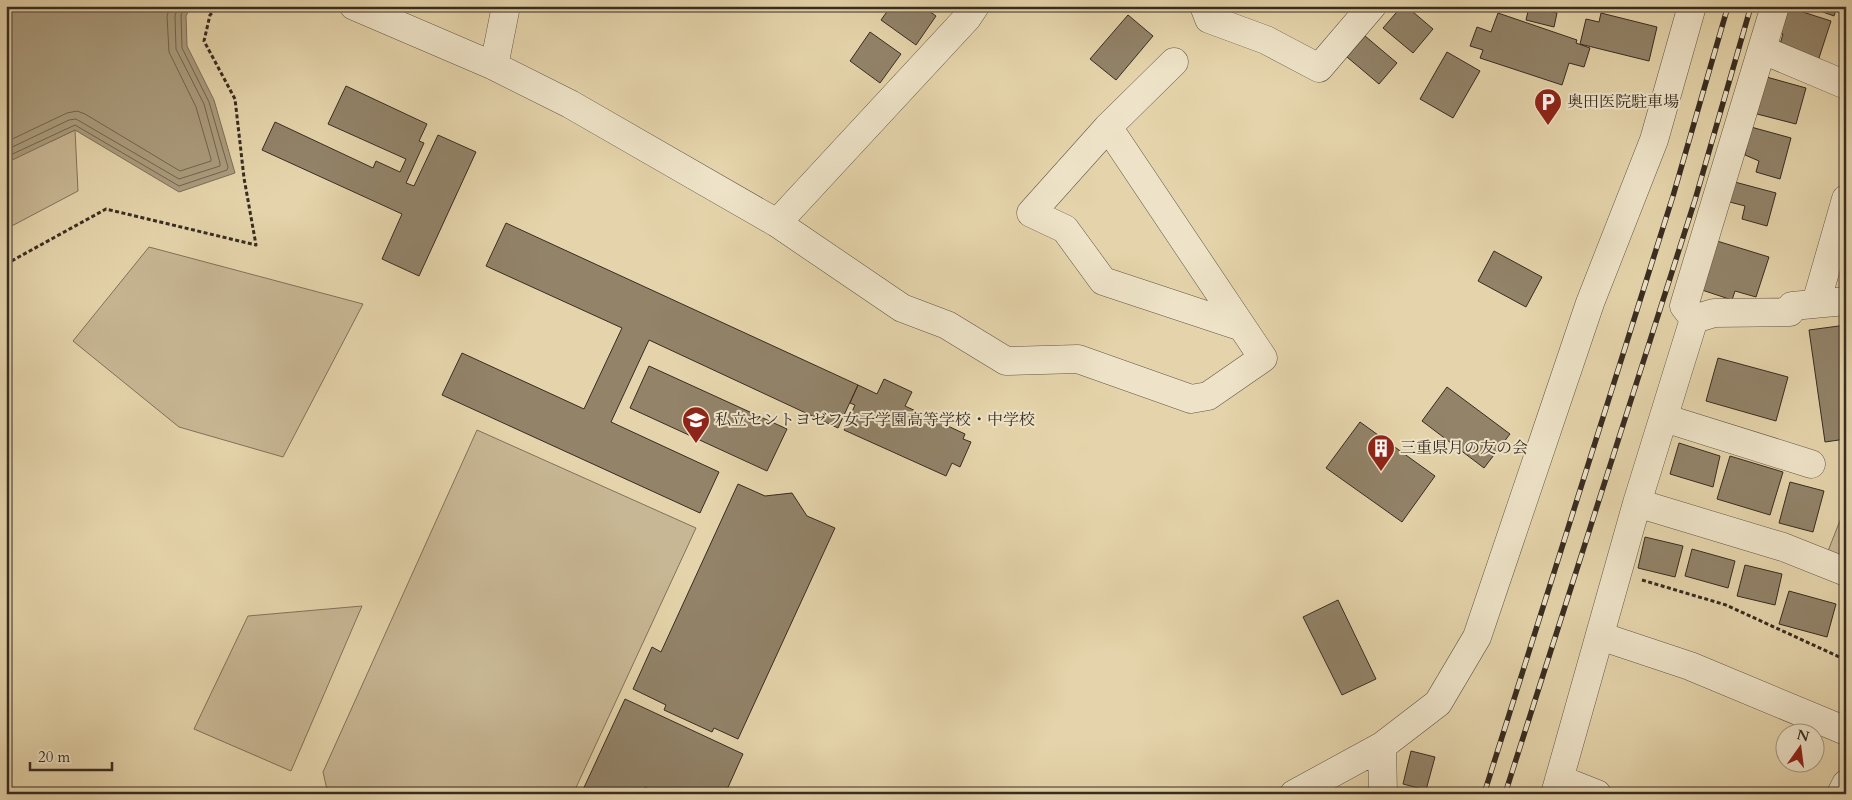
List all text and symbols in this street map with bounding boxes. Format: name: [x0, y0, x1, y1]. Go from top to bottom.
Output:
parking icon: 奥田医院駐車場: [1533, 87, 1563, 126]
place label: 奥田医院駐車場: [1567, 91, 1679, 113]
school or university icon: 私立セントヨゼフ女子学園高等学校・中学校: [681, 405, 711, 444]
place label: 私立セントヨゼフ女子学園高等学校・中学校: [715, 409, 1035, 431]
building icon: 三重県月の友の会: [1366, 433, 1396, 472]
place label: 三重県月の友の会: [1400, 437, 1528, 459]
north arrow: [1774, 722, 1824, 772]
text: N: [1795, 725, 1811, 747]
scale bar: [30, 740, 112, 772]
text: 20 m: [38, 747, 70, 767]

